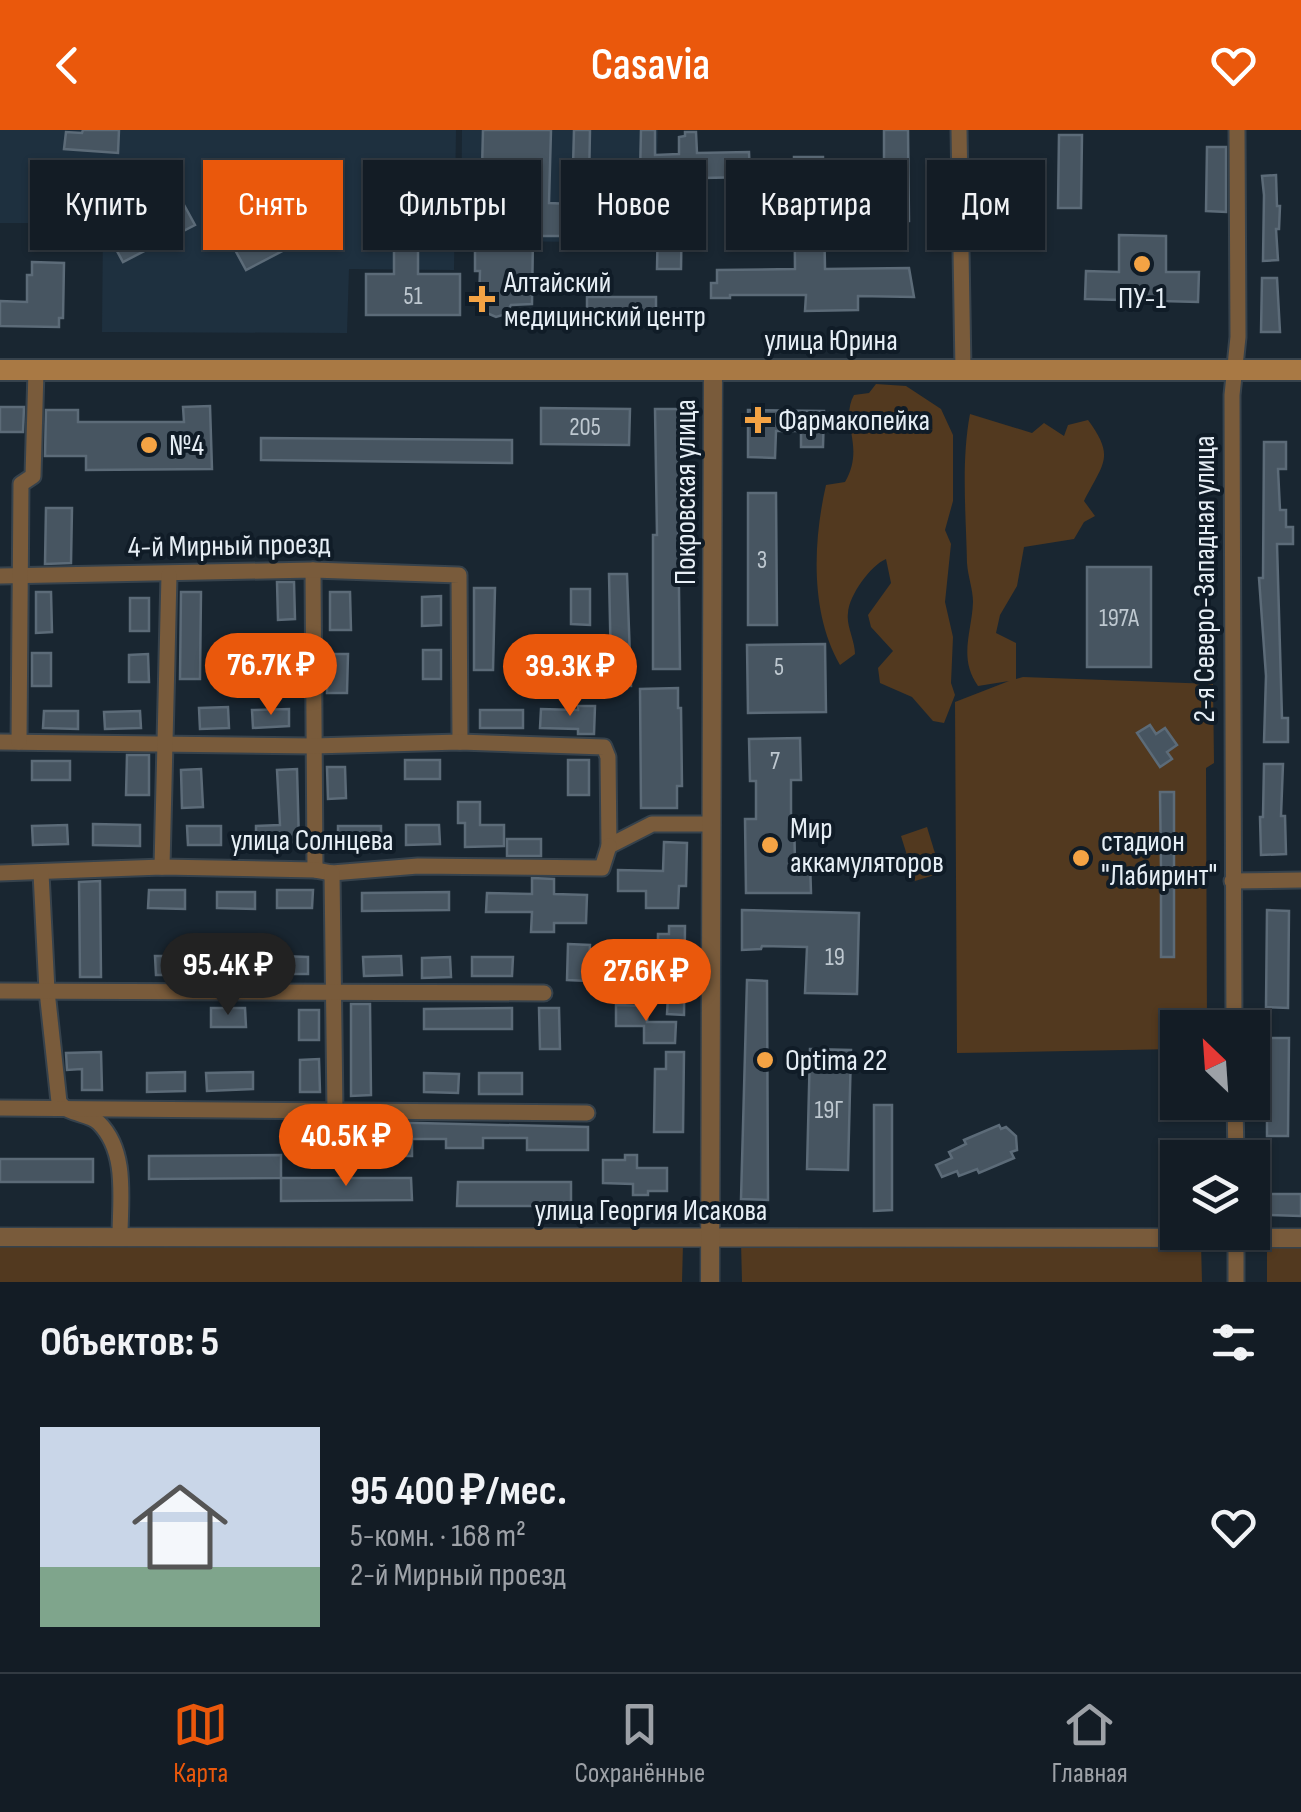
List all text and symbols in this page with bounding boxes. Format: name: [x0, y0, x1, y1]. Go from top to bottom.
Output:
icon: back: [40, 38, 95, 93]
text: Casavia: [591, 38, 710, 93]
icon: heart: [1206, 38, 1261, 93]
chip: Купить: [30, 160, 183, 250]
chip: Снять: [203, 160, 343, 250]
chip: Фильтры: [363, 160, 541, 250]
chip: Новое: [561, 160, 706, 250]
chip: Квартира: [726, 160, 907, 250]
chip: Дом: [927, 160, 1045, 250]
marker: ПУ-1: [1131, 253, 1153, 275]
place label: Алтайский медицинский центр: [503, 265, 706, 335]
house number: 51: [404, 281, 423, 312]
place label: ПУ-1: [1118, 281, 1167, 317]
marker: Алтайский медицинский центр: [469, 286, 495, 312]
street label: улица Юрина: [764, 323, 898, 359]
street label: Покровская улица: [668, 399, 704, 585]
place label: Фармакопейка: [778, 403, 930, 439]
marker: Фармакопейка: [747, 409, 769, 431]
house number: 205: [569, 412, 601, 443]
place label: №4: [169, 428, 204, 464]
marker: №4: [138, 434, 160, 456]
street label: 2-я Северо-Западная улица: [1187, 436, 1223, 722]
street label: 4-й Мирный проезд: [127, 526, 331, 566]
house number: 3: [757, 545, 767, 576]
house number: 197А: [1099, 603, 1139, 634]
pin: 76.7K ₽: [179, 633, 363, 718]
pin: 39.3K ₽: [478, 634, 662, 719]
text: 76.7K ₽: [227, 646, 315, 685]
text: 39.3K ₽: [525, 647, 615, 686]
house number: 5: [774, 652, 784, 683]
house number: 7: [770, 746, 780, 777]
place label: Мир аккамуляторов: [790, 811, 944, 881]
street label: улица Солнцева: [230, 823, 394, 859]
place label: стадион "Лабиринт": [1101, 824, 1217, 894]
marker: Мир аккамуляторов: [759, 834, 781, 856]
marker: стадион "Лабиринт": [1070, 847, 1092, 869]
pin: 95.4K ₽: [136, 933, 320, 1018]
pin: 27.6K ₽: [554, 939, 738, 1024]
house number: 19: [825, 942, 845, 973]
text: 95.4K ₽: [183, 946, 273, 985]
text: 27.6K ₽: [603, 952, 689, 991]
north arrow: [1160, 1010, 1270, 1120]
map controls: [1160, 1010, 1270, 1250]
place label: Optima 22: [785, 1043, 887, 1079]
marker: Optima 22: [754, 1049, 776, 1071]
house number: 19Г: [815, 1095, 843, 1126]
pin: 40.5K ₽: [254, 1104, 438, 1189]
text: 40.5K ₽: [301, 1117, 391, 1156]
button: layers: [1160, 1140, 1270, 1250]
street label: улица Георгия Исакова: [535, 1193, 767, 1229]
icon: filters: [1206, 1315, 1261, 1370]
text: Объектов: 5: [40, 1317, 219, 1368]
text: 95 400 ₽/мес.: [350, 1466, 567, 1517]
icon: home: [120, 1467, 240, 1587]
icon: heart: [1206, 1500, 1261, 1555]
text: 5-комн. · 168 m²: [350, 1517, 526, 1556]
text: 2-й Мирный проезд: [350, 1556, 566, 1595]
tab: Карта: [173, 1697, 228, 1790]
tab: Сохранённые: [575, 1697, 705, 1790]
tab: Главная: [1051, 1697, 1128, 1790]

